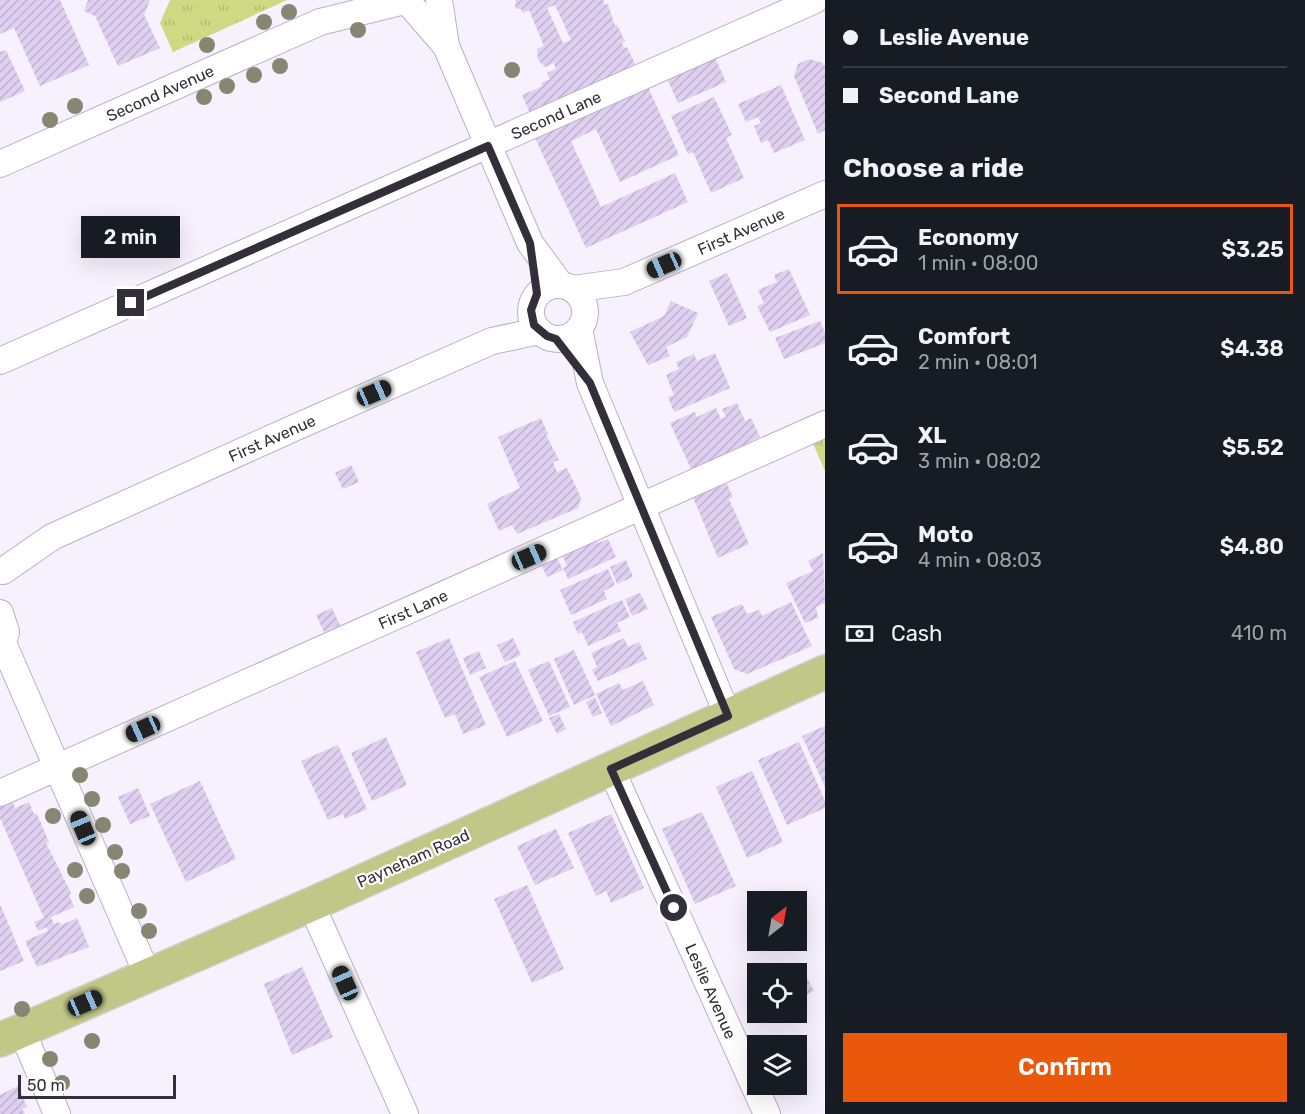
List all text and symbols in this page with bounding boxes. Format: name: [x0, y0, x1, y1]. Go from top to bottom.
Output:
text: Leslie Avenue: [879, 24, 1029, 51]
street label: Second Avenue: [103, 61, 217, 126]
text: Second Lane: [879, 82, 1019, 109]
street label: Second Lane: [508, 87, 604, 144]
text: Choose a ride: [843, 152, 1024, 184]
street label: First Avenue: [695, 204, 788, 259]
callout: 2 min: [82, 216, 180, 258]
icon: car: [846, 222, 900, 276]
text: Economy: [918, 224, 1019, 251]
text: 2 min: [104, 225, 157, 249]
text: $3.25: [1221, 236, 1284, 263]
car: [644, 249, 684, 281]
text: 1 min · 08:00: [918, 251, 1039, 275]
route end: [117, 289, 144, 316]
icon: car: [846, 321, 900, 375]
text: Comfort: [918, 323, 1010, 350]
text: $4.38: [1220, 335, 1284, 362]
text: 2 min · 08:01: [918, 350, 1038, 374]
car: [354, 377, 394, 409]
street label: First Avenue: [226, 411, 319, 466]
icon: car: [846, 420, 900, 474]
text: XL: [918, 422, 946, 449]
text: $5.52: [1222, 434, 1284, 461]
text: 3 min · 08:02: [918, 449, 1041, 473]
icon: car: [846, 519, 900, 573]
text: Moto: [918, 521, 973, 548]
text: $4.80: [1220, 533, 1284, 560]
car: [509, 541, 549, 573]
text: 4 min · 08:03: [918, 548, 1042, 572]
street label: First Lane: [375, 586, 451, 633]
icon: cash: [843, 617, 876, 650]
text: Cash: [891, 620, 942, 647]
text: 410 m: [1231, 621, 1287, 645]
car: [123, 713, 163, 745]
car: [68, 808, 98, 848]
street label: Payneham Road: [354, 825, 472, 892]
north arrow: [747, 891, 807, 951]
map controls: [747, 891, 807, 1095]
route start: [660, 894, 687, 921]
street label: Leslie Avenue: [681, 941, 740, 1042]
car: [329, 963, 361, 1003]
button: locate: [747, 963, 807, 1023]
car: [65, 987, 105, 1019]
button: Confirm: [843, 1033, 1287, 1102]
button: layers: [747, 1035, 807, 1095]
scale bar: [18, 1072, 176, 1100]
text: 50 m: [27, 1076, 65, 1095]

